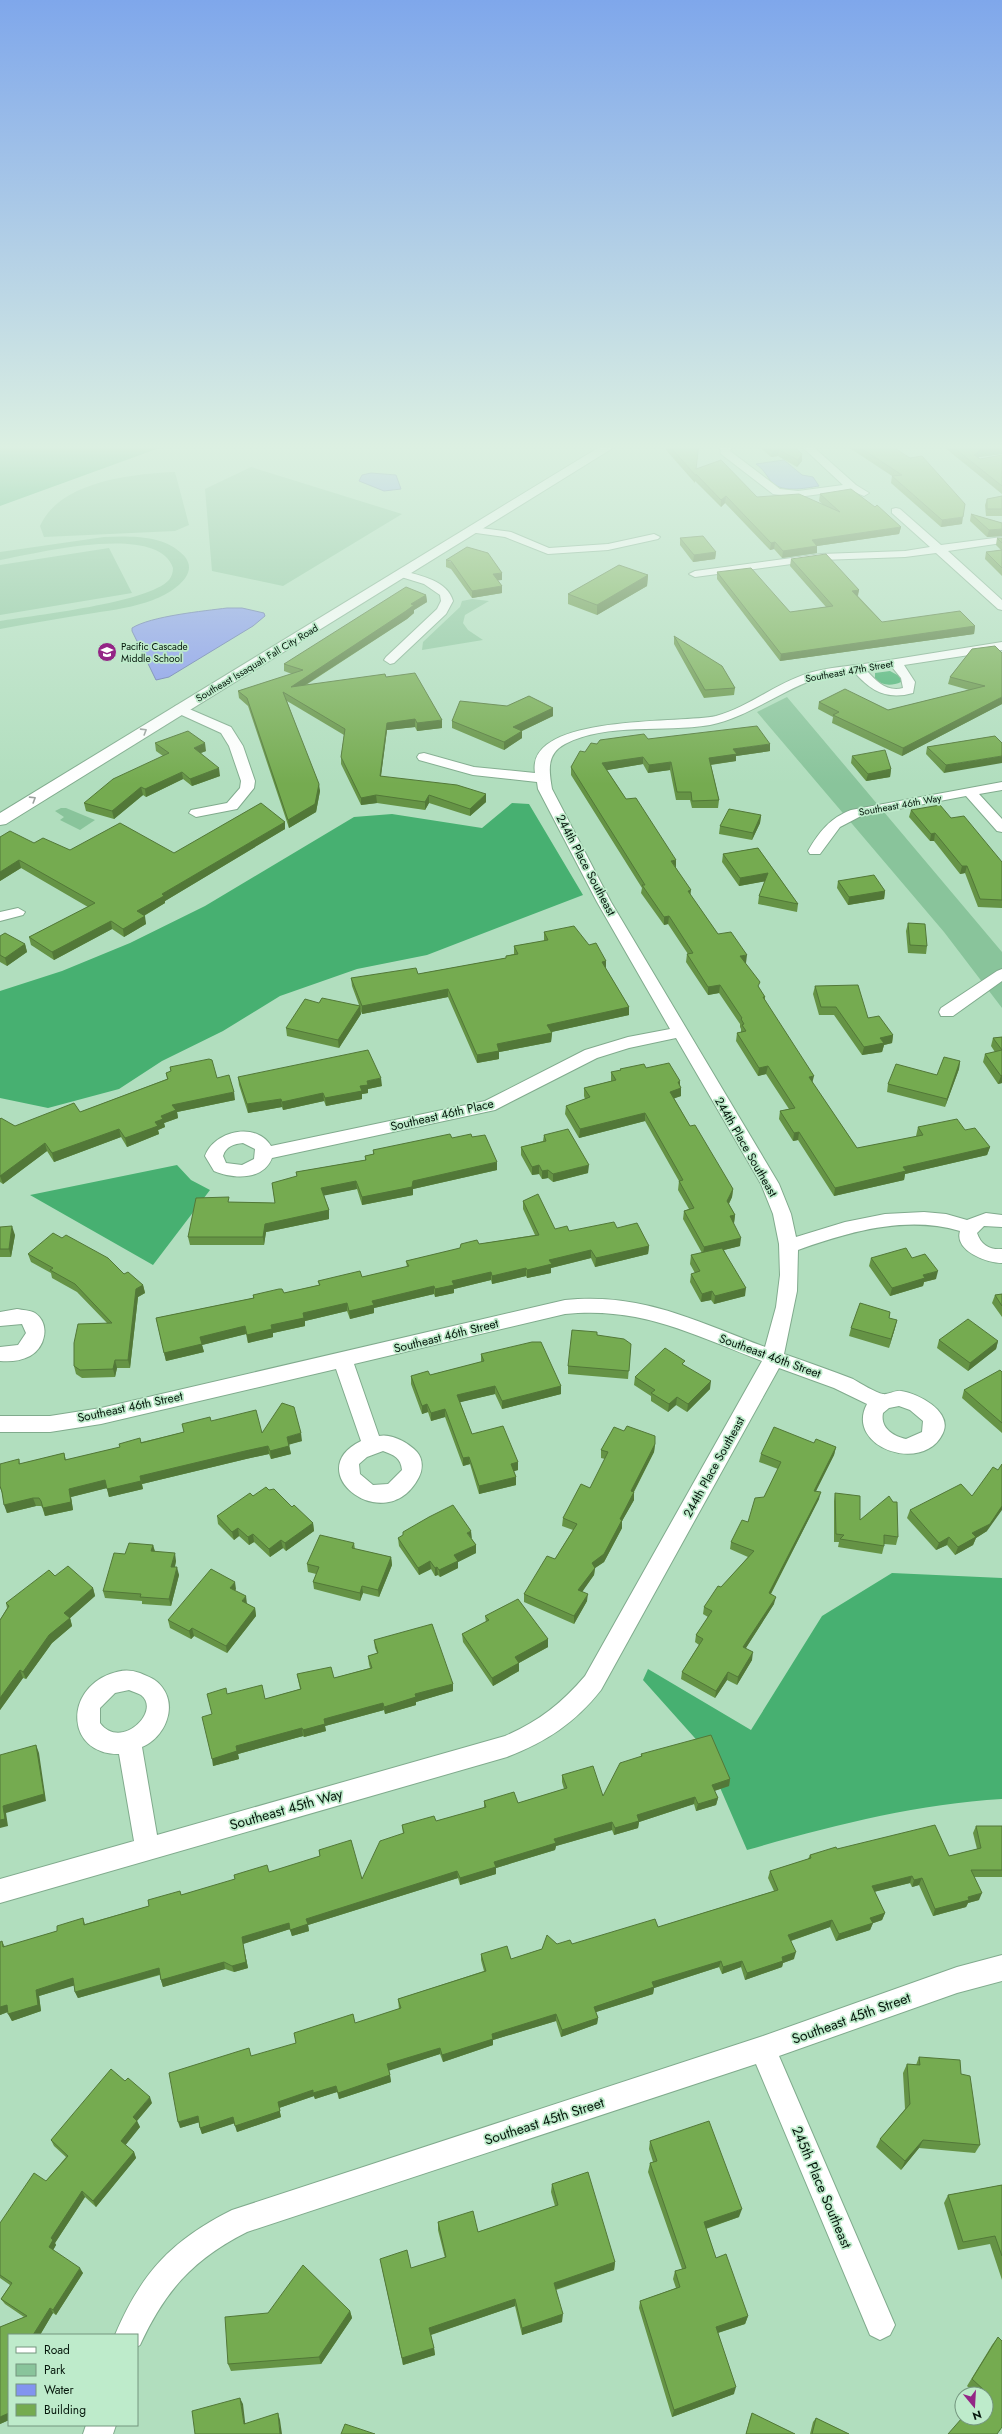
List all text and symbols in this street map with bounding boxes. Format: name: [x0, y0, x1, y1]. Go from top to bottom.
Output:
street label: Southeast Issaquah Fall City Road: [193, 620, 321, 706]
place label: Pacific Cascade Middle School: [121, 639, 188, 666]
school or university icon: Pacific Cascade Middle School: [96, 641, 118, 663]
street label: Southeast 47th Street: [804, 656, 895, 686]
one-way arrow: [140, 729, 147, 736]
street label: Southeast 46th Way: [858, 790, 943, 820]
one-way arrow: [29, 797, 36, 804]
street label: 244th Place Southeast: [552, 811, 620, 919]
street label: Southeast 46th Place: [389, 1094, 495, 1136]
street label: 244th Place Southeast: [710, 1094, 782, 1200]
street label: Southeast 46th Street: [392, 1314, 500, 1358]
street label: Southeast 46th Street: [717, 1329, 824, 1383]
street label: Southeast 46th Street: [76, 1387, 184, 1427]
street label: 244th Place Southeast: [679, 1413, 749, 1521]
street label: Southeast 45th Way: [227, 1783, 346, 1835]
street label: Southeast 45th Street: [789, 1987, 914, 2049]
street label: Southeast 45th Street: [482, 2092, 607, 2150]
street label: 245th Place Southeast: [787, 2123, 857, 2252]
legend: [8, 2334, 138, 2426]
text: Road: [44, 2341, 70, 2359]
text: Park: [44, 2361, 66, 2379]
text: Water: [44, 2381, 75, 2399]
north arrow: [954, 2386, 994, 2426]
text: Building: [44, 2401, 86, 2419]
text: N: [970, 2407, 984, 2424]

